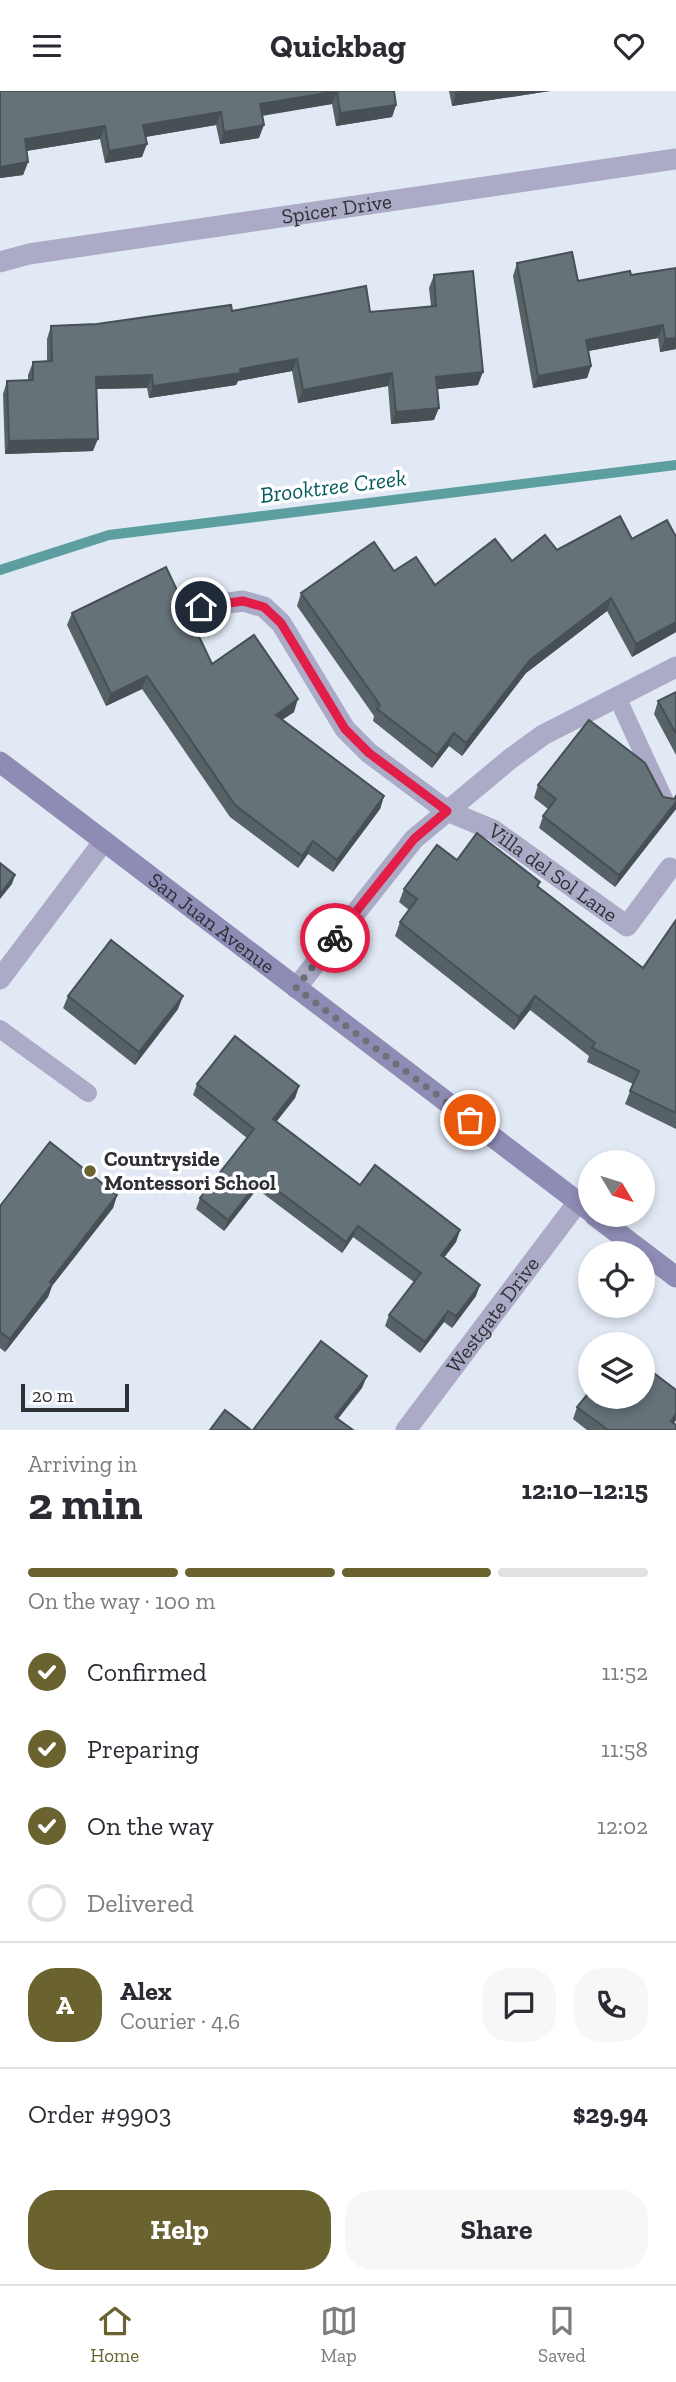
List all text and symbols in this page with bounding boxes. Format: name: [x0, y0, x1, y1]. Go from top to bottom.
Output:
icon: menu: [28, 27, 66, 65]
text: Quickbag: [270, 27, 406, 65]
icon: heart: [610, 27, 648, 65]
street label: Spicer Drive: [280, 188, 393, 229]
water label: Brooktree Creek: [258, 463, 408, 509]
pin: [171, 577, 231, 637]
icon: home: [182, 588, 220, 626]
street label: Villa del Sol Lane: [483, 817, 623, 927]
street label: San Juan Avenue: [144, 867, 280, 979]
courier: [300, 903, 370, 973]
icon: bike: [316, 919, 354, 957]
pin: [440, 1090, 500, 1150]
icon: bag: [451, 1101, 489, 1139]
place label: Countryside Montessori School: [104, 1146, 276, 1195]
north arrow: [578, 1150, 654, 1227]
map controls: [578, 1150, 655, 1409]
marker: Countryside Montessori School: [82, 1163, 98, 1179]
button: locate: [578, 1241, 655, 1318]
street label: Westgate Drive: [440, 1252, 544, 1378]
button: layers: [578, 1332, 655, 1409]
scale bar: [21, 1381, 130, 1413]
text: 20 m: [32, 1384, 73, 1407]
text: Arriving in: [28, 1450, 137, 1478]
text: 12:10–12:15: [522, 1474, 648, 1506]
text: 2 min: [28, 1476, 143, 1531]
text: On the way · 100 m: [28, 1587, 215, 1615]
icon: check: [28, 1653, 66, 1691]
text: Confirmed: [87, 1656, 207, 1688]
text: 11:52: [602, 1658, 648, 1686]
icon: check: [28, 1730, 66, 1768]
text: Preparing: [87, 1733, 199, 1765]
text: 11:58: [601, 1735, 648, 1763]
icon: check: [28, 1807, 66, 1845]
text: On the way: [87, 1810, 214, 1842]
text: 12:02: [597, 1812, 648, 1840]
text: Delivered: [87, 1887, 194, 1919]
button: chat: [482, 1968, 556, 2042]
button: phone: [574, 1968, 648, 2042]
text: Alex: [120, 1975, 172, 2007]
text: A: [56, 1989, 74, 2021]
text: Courier · 4.6: [120, 2007, 240, 2035]
text: Order #9903: [28, 2098, 171, 2130]
text: $29.94: [573, 2098, 648, 2130]
button: Help: [28, 2190, 331, 2270]
button: Share: [345, 2190, 648, 2270]
tab: Home: [90, 2302, 139, 2367]
tab: Map: [320, 2302, 358, 2367]
tab: Saved: [538, 2302, 586, 2367]

